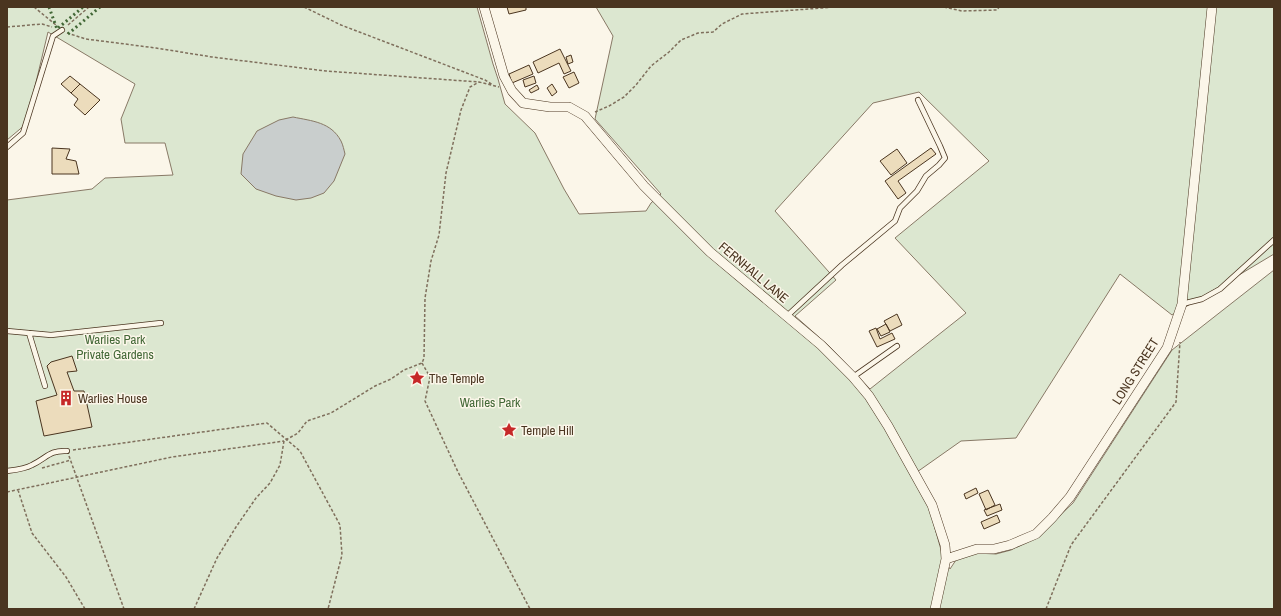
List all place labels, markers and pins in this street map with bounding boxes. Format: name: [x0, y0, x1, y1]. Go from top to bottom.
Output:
place icon: The Temple: [408, 369, 426, 387]
place label: The Temple: [429, 370, 485, 387]
building icon: Warlies House: [57, 389, 75, 407]
place label: Warlies House: [78, 390, 148, 407]
place icon: Temple Hill: [500, 421, 518, 439]
place label: Temple Hill: [521, 422, 574, 439]

